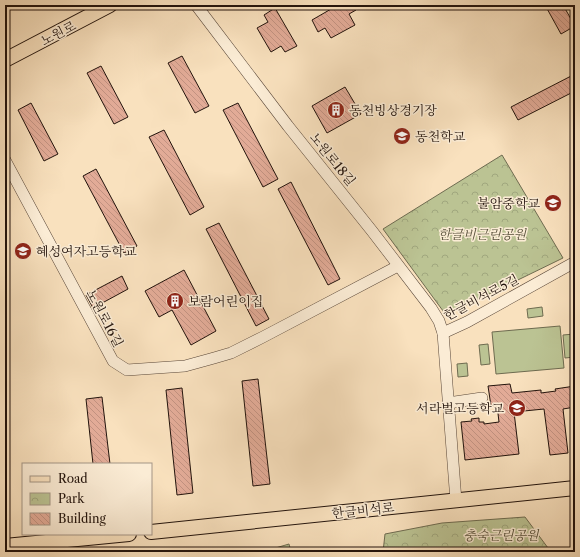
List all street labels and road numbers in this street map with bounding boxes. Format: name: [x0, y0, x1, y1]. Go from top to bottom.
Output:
street label: 노원로: [38, 17, 79, 49]
street label: 노원로18길: [307, 129, 359, 189]
street label: 한글비석로5길: [441, 271, 521, 323]
street label: 노원로16길: [83, 286, 127, 350]
street label: 한글비석로: [331, 499, 395, 521]

